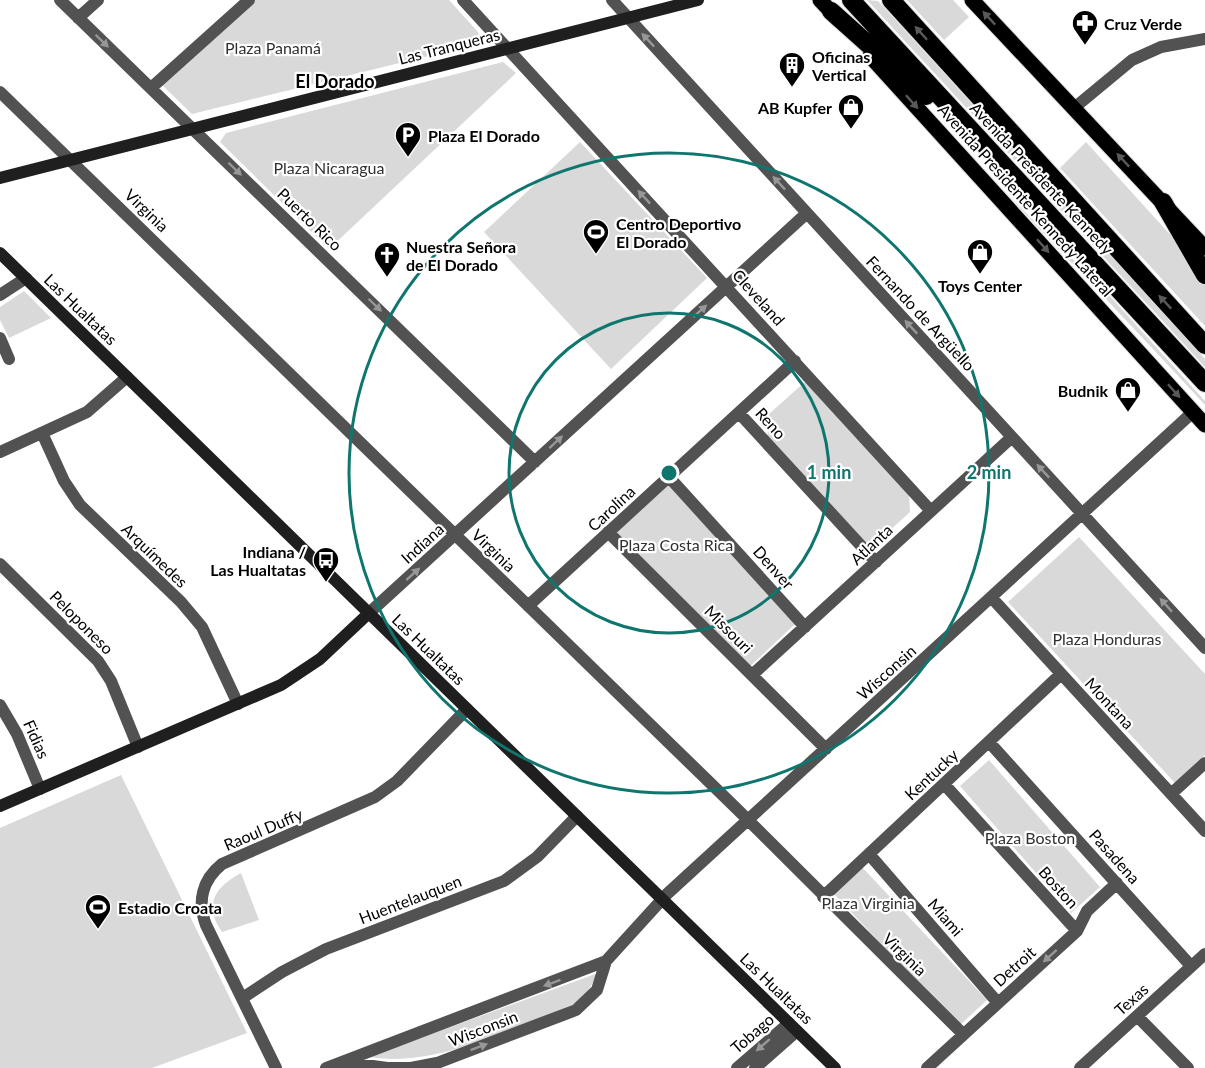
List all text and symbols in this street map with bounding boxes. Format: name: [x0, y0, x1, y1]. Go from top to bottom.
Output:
pharmacy icon: Cruz Verde: [1070, 8, 1100, 46]
one-way arrow: [983, 11, 996, 26]
place label: Cruz Verde: [1104, 14, 1182, 33]
street label: Las Tranqueras: [396, 24, 502, 68]
one-way arrow: [915, 26, 928, 41]
one-way arrow: [95, 33, 109, 47]
one-way arrow: [641, 33, 655, 47]
park label: Plaza Panamá: [225, 38, 321, 57]
place label: Oficinas Vertical: [811, 47, 870, 84]
building icon: Oficinas Vertical: [777, 50, 807, 88]
district label: El Dorado: [295, 70, 375, 92]
shop icon: AB Kupfer: [836, 92, 866, 130]
one-way arrow: [905, 94, 918, 109]
place label: AB Kupfer: [757, 98, 832, 117]
street label: Avenida Presidente Kennedy: [967, 98, 1118, 259]
street label: Avenida Presidente Kennedy Lateral: [935, 100, 1117, 300]
parking icon: Plaza El Dorado: [393, 120, 423, 158]
place label: Plaza El Dorado: [428, 126, 540, 145]
one-way arrow: [1116, 152, 1130, 167]
park label: Plaza Nicaragua: [274, 158, 384, 177]
one-way arrow: [228, 162, 242, 176]
one-way arrow: [772, 176, 786, 191]
street label: Puerto Rico: [274, 184, 346, 254]
street label: Virginia: [121, 185, 173, 235]
one-way arrow: [638, 190, 651, 205]
place label: Centro Deportivo El Dorado: [616, 214, 741, 251]
sports icon: Centro Deportivo El Dorado: [581, 217, 611, 255]
place label: Nuestra Señora de El Dorado: [406, 237, 516, 274]
shop icon: Toys Center: [965, 237, 995, 275]
one-way arrow: [1036, 239, 1050, 254]
church icon: Nuestra Señora de El Dorado: [372, 240, 402, 278]
street label: Fernando de Argüello: [863, 252, 979, 374]
street label: Cleveland: [729, 265, 789, 329]
street label: Las Hualtatas: [41, 269, 121, 349]
place label: Toys Center: [938, 276, 1022, 295]
one-way arrow: [1159, 295, 1172, 310]
one-way arrow: [368, 298, 383, 312]
one-way arrow: [692, 305, 707, 318]
one-way arrow: [905, 320, 918, 335]
shop icon: Budnik: [1113, 375, 1143, 413]
place label: Budnik: [1058, 381, 1108, 400]
one-way arrow: [1167, 383, 1180, 398]
street label: Reno: [752, 403, 790, 443]
one-way arrow: [549, 435, 564, 449]
text: 1 min: [807, 461, 851, 483]
text: 2 min: [967, 461, 1011, 483]
centre of rings: [659, 463, 679, 483]
one-way arrow: [1036, 463, 1050, 478]
street label: Carolina: [583, 481, 639, 535]
street label: Arquímedes: [118, 519, 192, 591]
street label: Indiana: [397, 519, 447, 567]
street label: Atlanta: [846, 520, 896, 568]
street label: Virginia: [468, 525, 520, 575]
park label: Plaza Costa Rica: [619, 535, 733, 554]
street label: Denver: [750, 541, 798, 593]
place label: Indiana / Las Hualtatas: [210, 542, 306, 579]
bus stop icon: Indiana / Las Hualtatas: [311, 545, 341, 583]
one-way arrow: [405, 567, 420, 581]
street label: Peloponeso: [46, 586, 118, 658]
one-way arrow: [1160, 598, 1173, 613]
street label: Missouri: [701, 601, 757, 657]
street label: Las Hualtatas: [389, 609, 469, 689]
park label: Plaza Honduras: [1053, 629, 1162, 648]
street label: Wisconsin: [853, 641, 919, 703]
street label: Montana: [1082, 673, 1138, 733]
street label: Fidias: [20, 717, 54, 761]
street label: Kentucky: [900, 744, 962, 803]
street label: Raoul Duffy: [221, 804, 306, 854]
street label: Pasadena: [1086, 825, 1144, 887]
park label: Plaza Boston: [985, 828, 1075, 847]
street label: Boston: [1035, 862, 1083, 912]
street label: Huentelauquen: [356, 871, 464, 927]
sports icon: Estadio Croata: [83, 892, 113, 930]
park label: Plaza Virginia: [821, 893, 915, 912]
street label: Miami: [925, 894, 967, 940]
place label: Estadio Croata: [118, 898, 222, 917]
street label: Virginia: [879, 929, 931, 979]
street label: Detroit: [989, 942, 1039, 990]
street label: Las Hualtatas: [737, 948, 817, 1028]
one-way arrow: [1043, 949, 1058, 962]
one-way arrow: [543, 979, 561, 989]
street label: Texas: [1110, 979, 1152, 1019]
street label: Wisconsin: [446, 1006, 520, 1050]
street label: Tobago: [727, 1009, 777, 1057]
one-way arrow: [756, 1038, 771, 1051]
one-way arrow: [470, 1042, 488, 1051]

